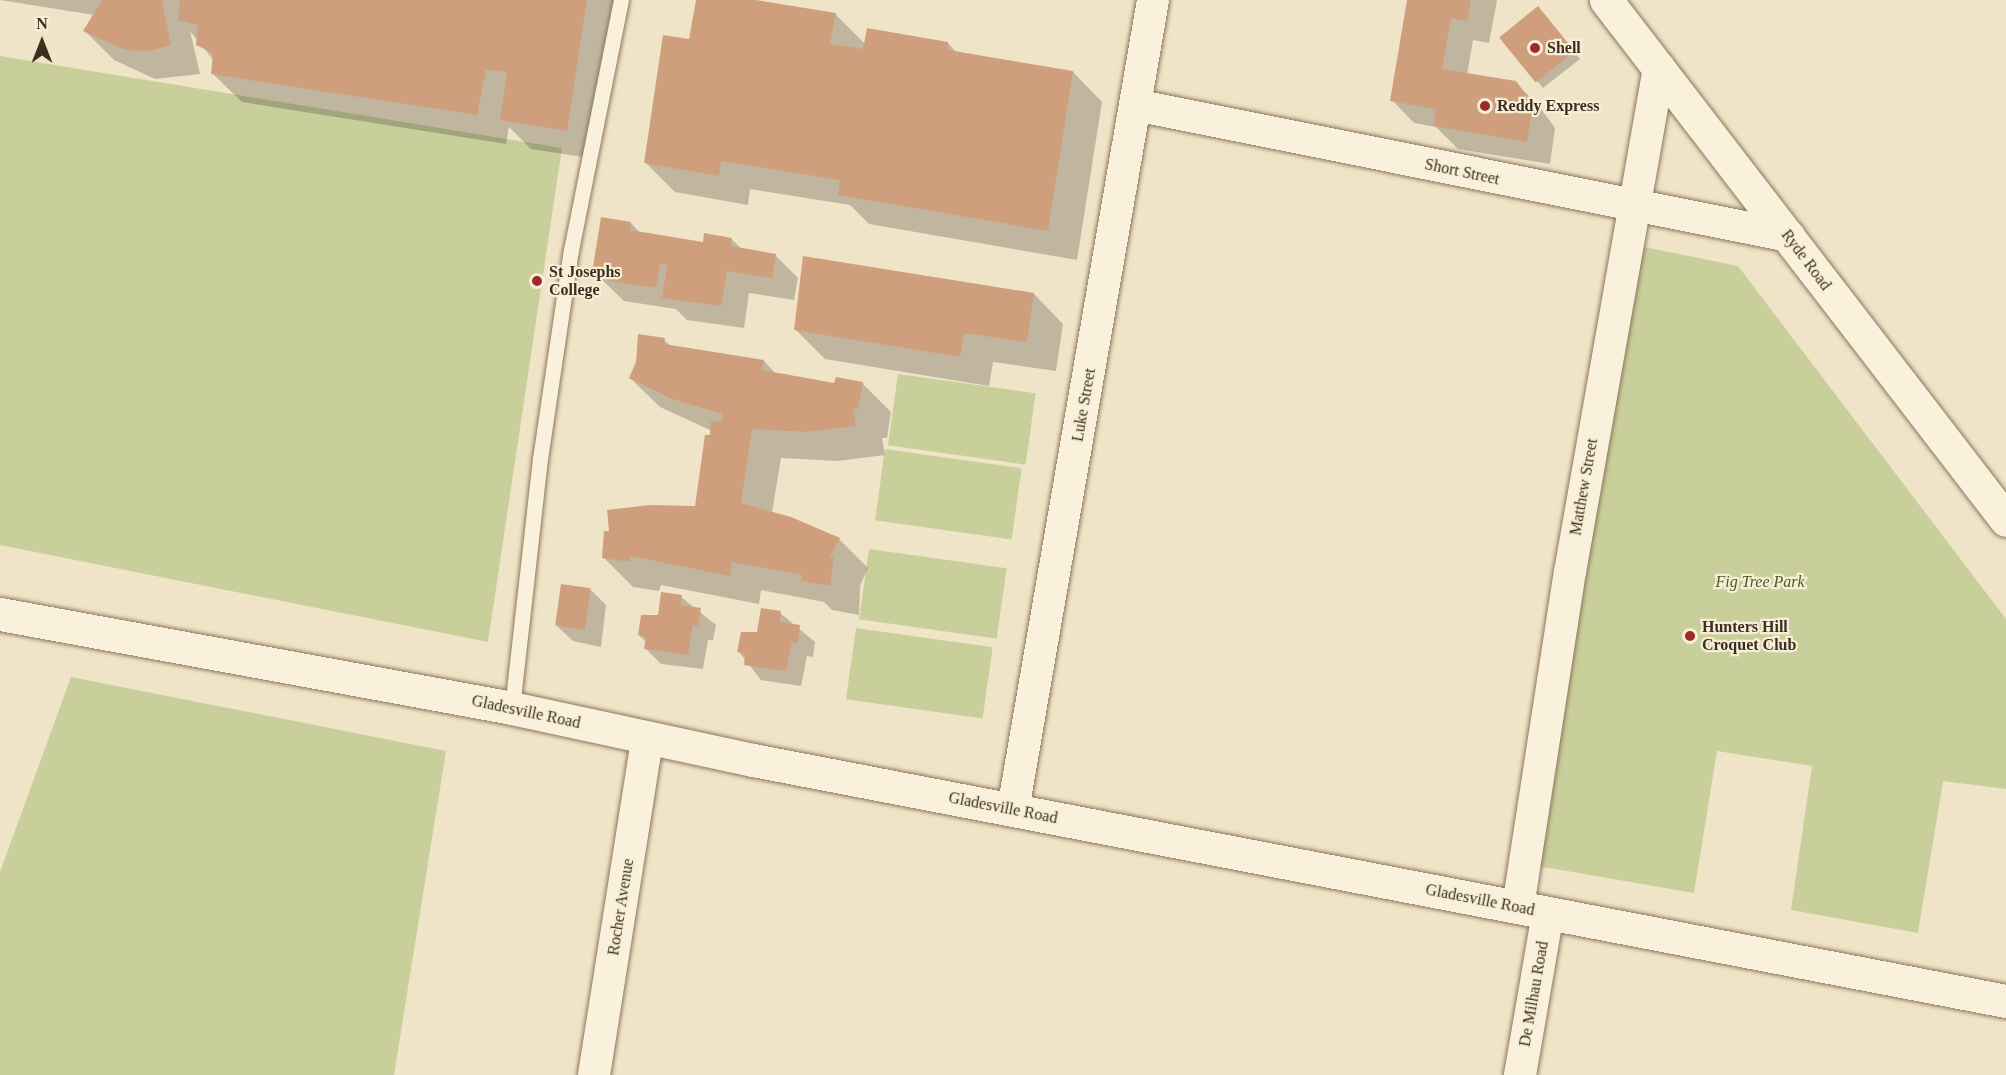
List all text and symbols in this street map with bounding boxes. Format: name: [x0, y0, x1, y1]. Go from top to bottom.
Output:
north arrow: [12, 12, 72, 72]
text: N: [36, 15, 48, 32]
place label: Shell: [1547, 38, 1581, 58]
marker: Shell: [1528, 41, 1542, 55]
place label: Reddy Express: [1497, 96, 1599, 116]
marker: Reddy Express: [1478, 99, 1492, 113]
street label: Short Street: [1423, 155, 1501, 189]
street label: Ryde Road: [1777, 226, 1835, 294]
place label: St Josephs College: [549, 262, 621, 300]
marker: St Josephs College: [530, 274, 544, 288]
street label: Luke Street: [1068, 367, 1100, 443]
street label: Matthew Street: [1566, 437, 1602, 537]
park label: Fig Tree Park: [1715, 572, 1805, 592]
place label: Hunters Hill Croquet Club: [1702, 617, 1796, 655]
marker: Hunters Hill Croquet Club: [1683, 629, 1697, 643]
street label: Gladesville Road: [470, 691, 582, 733]
street label: Gladesville Road: [947, 788, 1059, 828]
street label: Rocher Avenue: [604, 857, 638, 957]
street label: Gladesville Road: [1424, 880, 1536, 920]
street label: De Milhau Road: [1515, 940, 1553, 1048]

